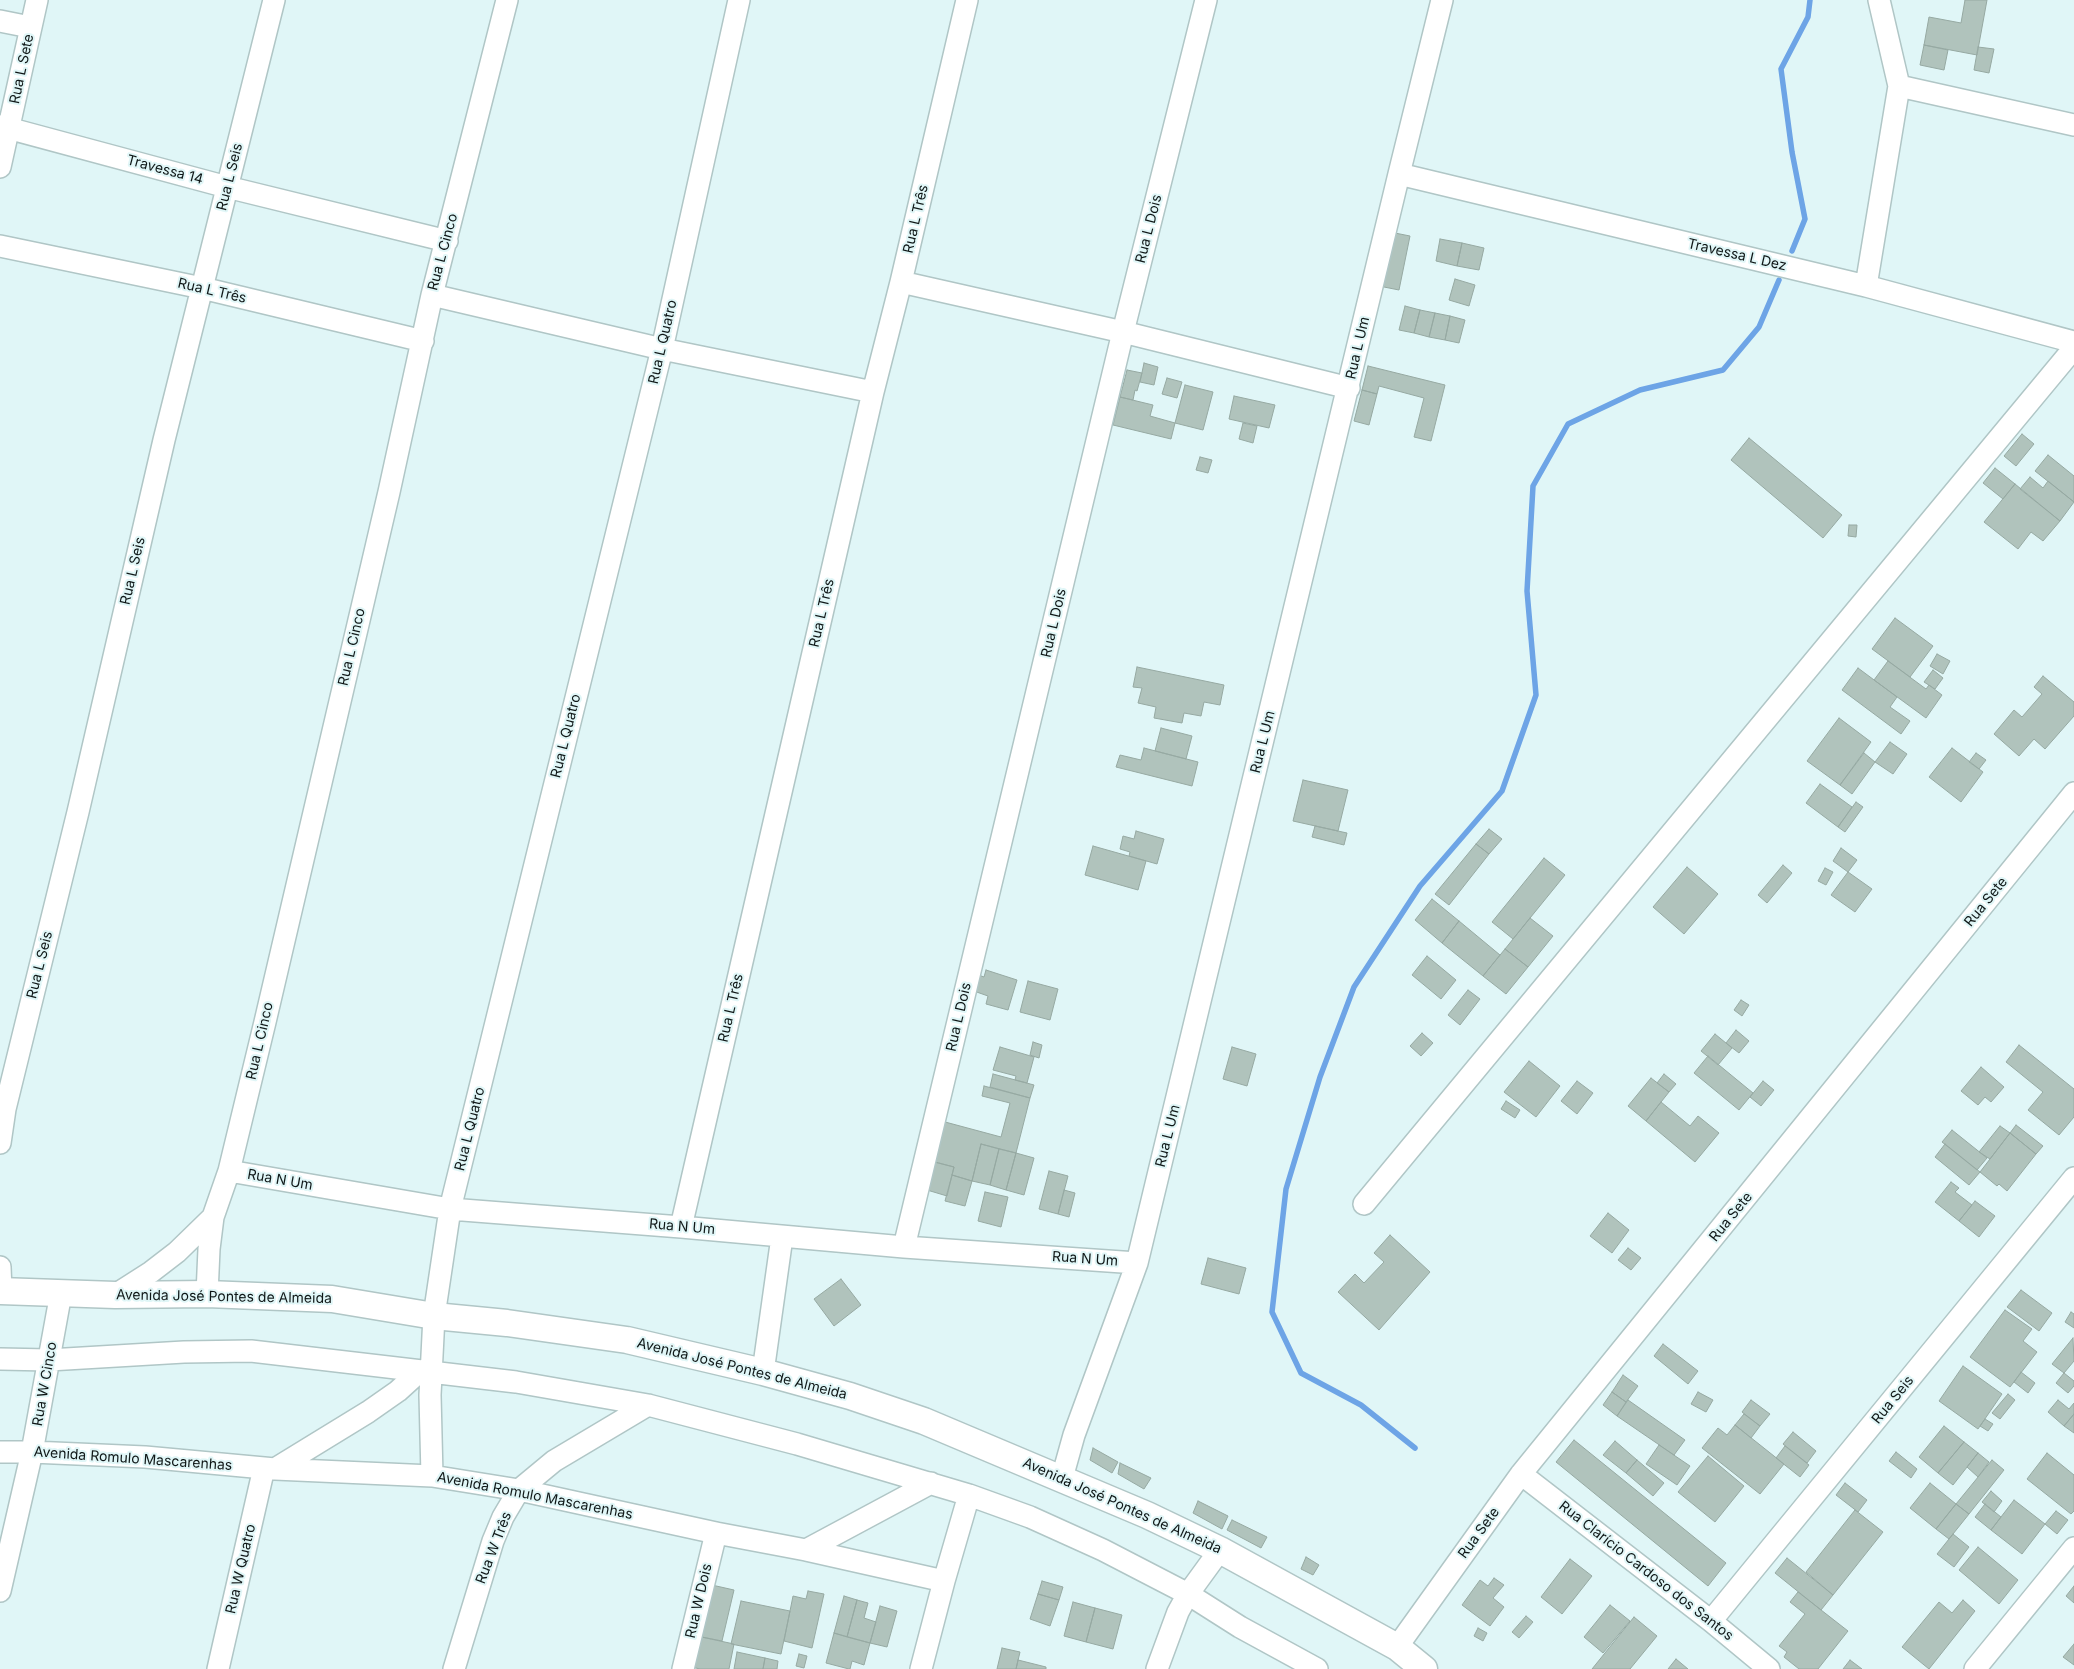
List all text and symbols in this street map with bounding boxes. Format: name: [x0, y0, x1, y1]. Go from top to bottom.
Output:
street label: Rua L Sete: [6, 33, 38, 105]
street label: Rua L Seis: [214, 142, 246, 212]
street label: Travessa 14: [125, 152, 205, 188]
street label: Rua L Três: [900, 183, 932, 255]
street label: Rua L Dois: [1132, 193, 1166, 265]
street label: Rua L Cinco: [425, 212, 461, 292]
street label: Travessa L Dez: [1686, 235, 1788, 275]
street label: Rua L Três: [176, 275, 248, 307]
street label: Rua L Quatro: [645, 298, 681, 386]
street label: Rua L Um: [1343, 315, 1373, 381]
street label: Rua L Seis: [117, 536, 149, 606]
street label: Rua L Três: [806, 577, 838, 649]
street label: Rua L Dois: [1038, 587, 1070, 659]
street label: Rua L Cinco: [335, 607, 369, 687]
street label: Rua L Quatro: [547, 692, 585, 780]
street label: Rua L Um: [1247, 709, 1279, 775]
street label: Rua Sete: [1961, 874, 2011, 930]
street label: Rua L Seis: [24, 930, 56, 1000]
street label: Rua L Três: [715, 972, 747, 1044]
street label: Rua L Dois: [943, 981, 975, 1053]
street label: Rua L Cinco: [243, 1001, 277, 1081]
street label: Rua L Quatro: [451, 1085, 489, 1173]
street label: Rua L Um: [1152, 1103, 1184, 1169]
street label: Rua N Um: [246, 1166, 314, 1194]
street label: Rua Sete: [1706, 1189, 1756, 1245]
street label: Rua N Um: [648, 1216, 716, 1238]
street label: Rua N Um: [1051, 1248, 1119, 1270]
street label: Avenida José Pontes de Almeida: [116, 1287, 332, 1307]
street label: Avenida José Pontes de Almeida: [635, 1335, 849, 1403]
street label: Rua W Cinco: [29, 1341, 61, 1427]
street label: Rua Seis: [1869, 1373, 1917, 1427]
street label: Avenida Romulo Mascarenhas: [33, 1444, 233, 1474]
street label: Avenida José Pontes de Almeida: [1020, 1454, 1224, 1558]
street label: Avenida Romulo Mascarenhas: [436, 1469, 634, 1523]
street label: Rua Clarício Cardoso dos Santos: [1555, 1498, 1737, 1644]
street label: Rua Sete: [1455, 1504, 1503, 1562]
street label: Rua W Três: [473, 1510, 515, 1586]
street label: Rua W Quatro: [223, 1522, 259, 1616]
street label: Rua W Dois: [682, 1562, 716, 1640]

